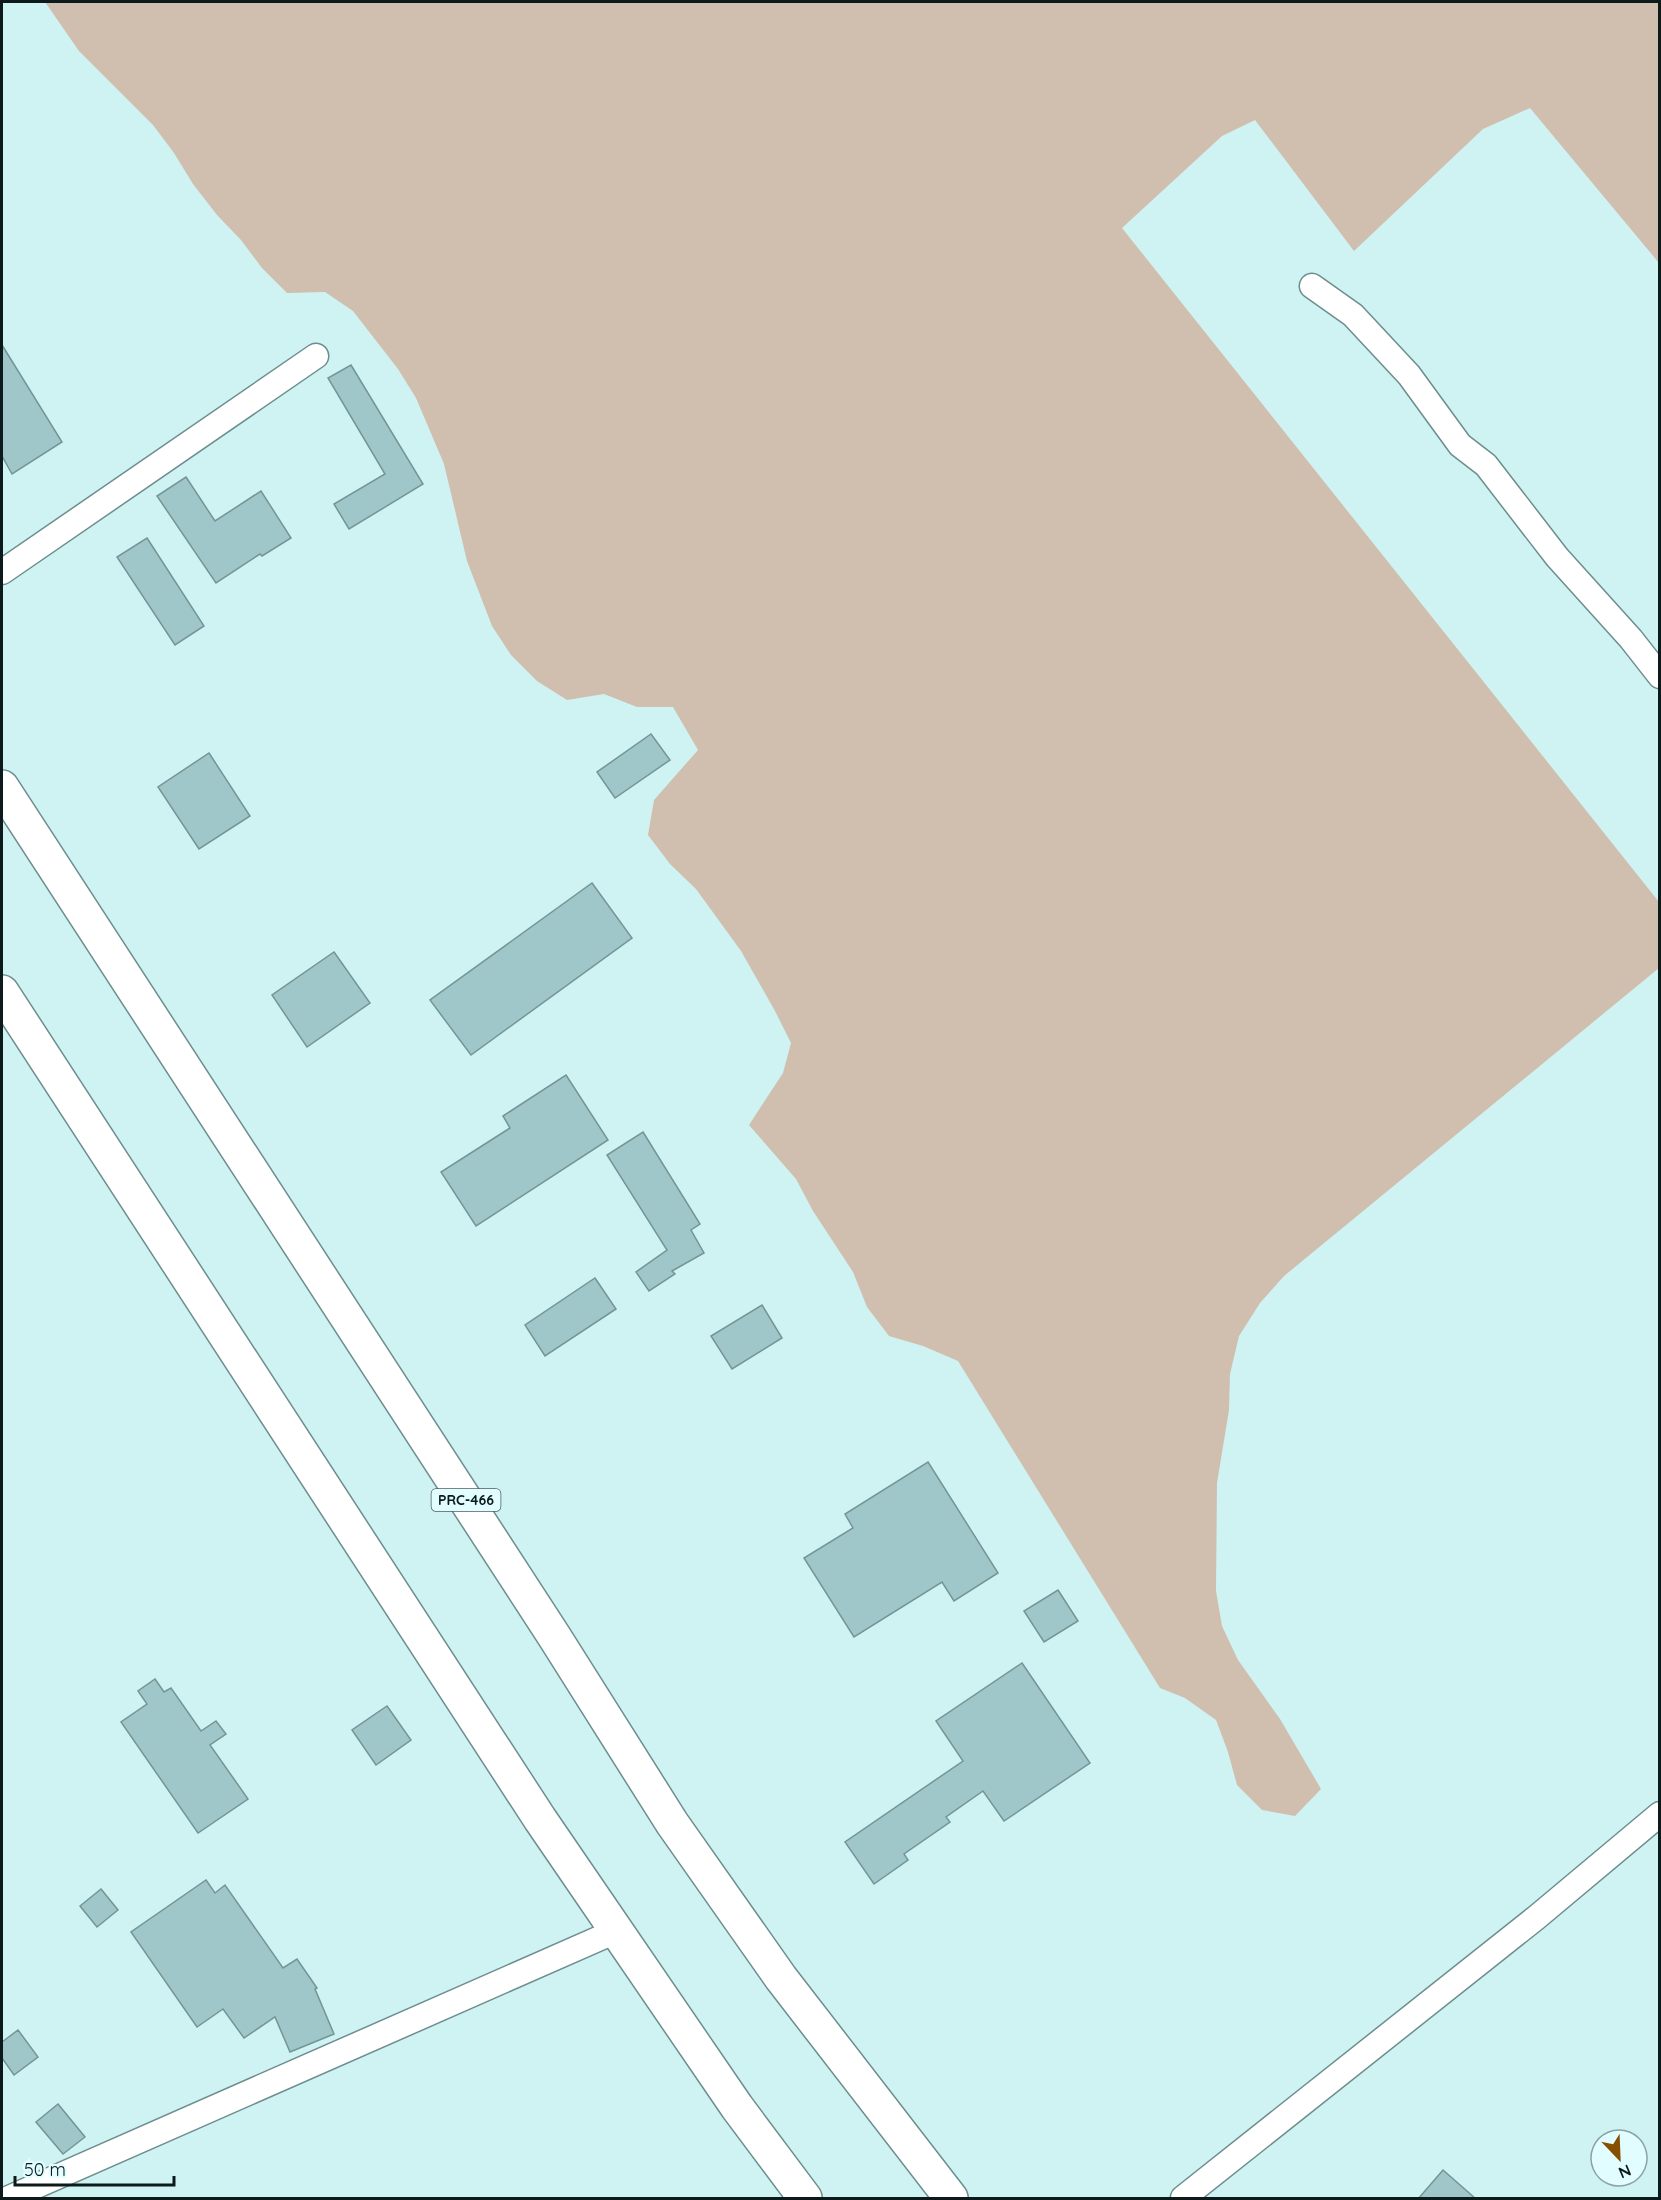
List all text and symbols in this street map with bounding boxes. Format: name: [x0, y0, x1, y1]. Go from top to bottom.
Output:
road number: PRC-466: [432, 1489, 500, 1511]
north arrow: [1589, 2128, 1649, 2188]
scale bar: [15, 2149, 174, 2187]
text: 50 m: [24, 2158, 66, 2181]
text: N: [1616, 2160, 1634, 2183]

